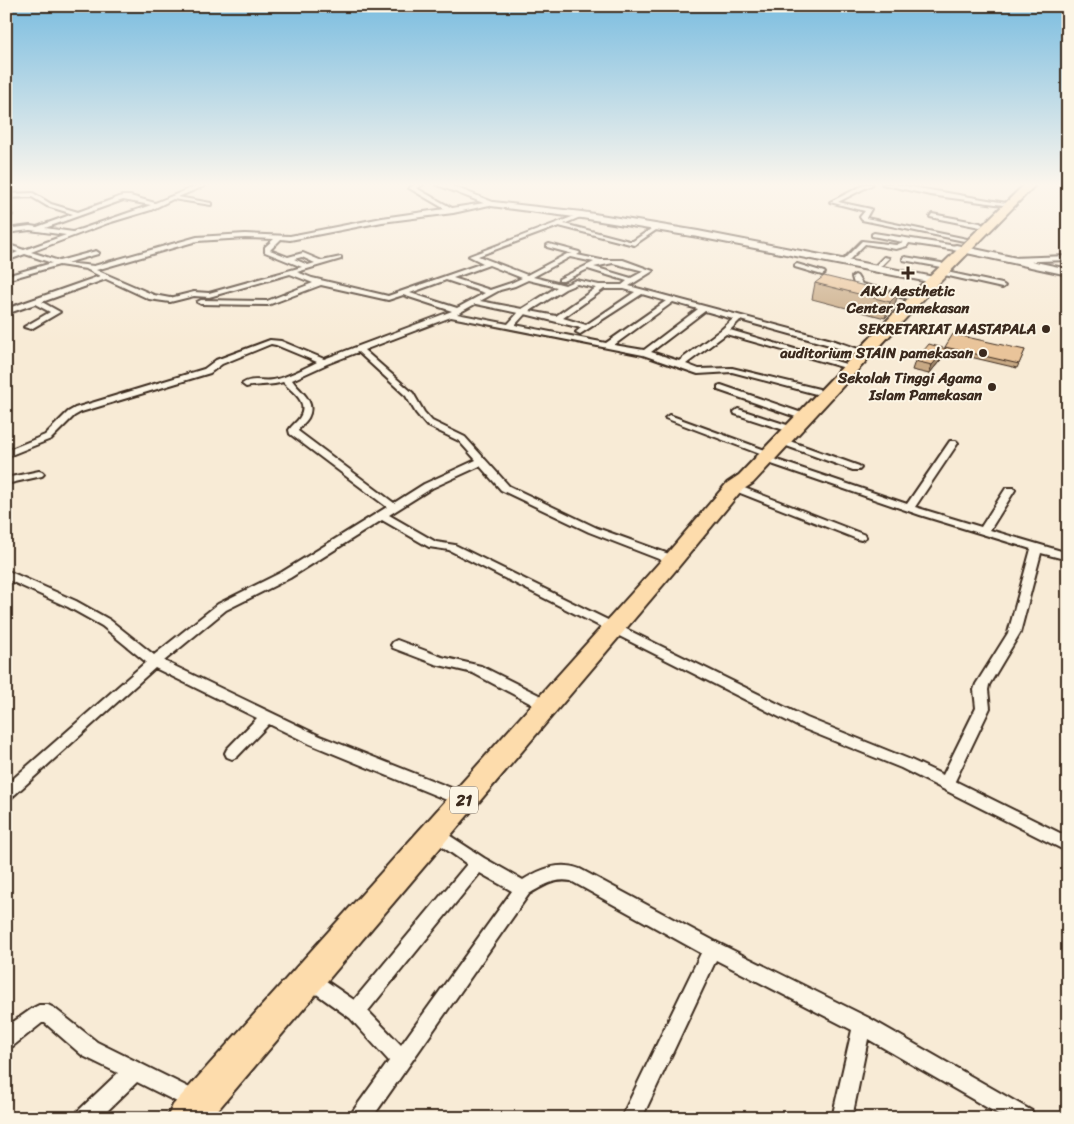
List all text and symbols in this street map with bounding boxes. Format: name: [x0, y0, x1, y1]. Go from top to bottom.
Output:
marker: AKJ Aesthetic Center Pamekasan: [901, 266, 915, 280]
place label: AKJ Aesthetic Center Pamekasan: [846, 278, 970, 321]
place label: SEKRETARIAT MASTAPALA: [857, 316, 1036, 342]
marker: SEKRETARIAT MASTAPALA: [1040, 323, 1052, 335]
place label: auditorium STAIN pamekasan: [779, 340, 974, 366]
marker: auditorium STAIN pamekasan: [977, 347, 989, 359]
place label: Sekolah Tinggi Agama Islam Pamekasan: [837, 365, 983, 408]
marker: Sekolah Tinggi Agama Islam Pamekasan: [986, 381, 998, 393]
road number: 21: [450, 786, 478, 814]

